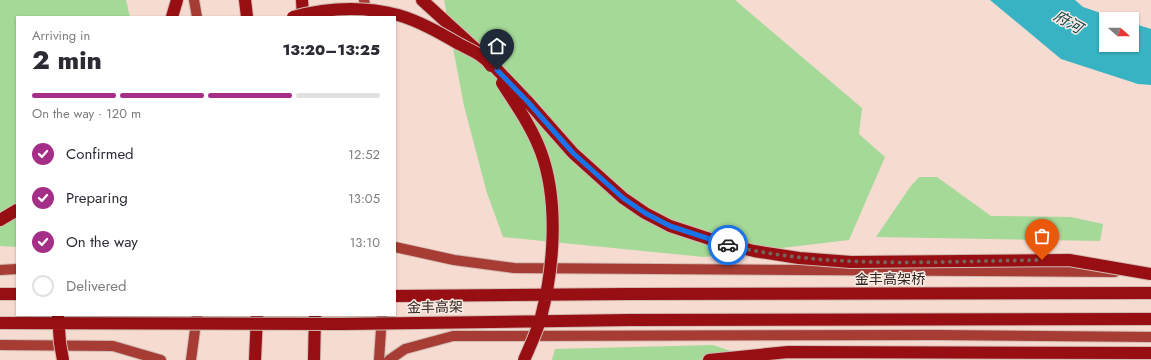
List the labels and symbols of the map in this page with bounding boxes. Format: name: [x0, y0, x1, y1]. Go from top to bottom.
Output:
water label: 府河: [1050, 5, 1089, 41]
north arrow: [1099, 12, 1139, 52]
pin: [480, 29, 514, 70]
pin: [1025, 219, 1059, 260]
courier: [708, 225, 748, 265]
street label: 金丰高架桥: [855, 269, 925, 289]
street label: 金丰高架: [407, 297, 463, 317]

